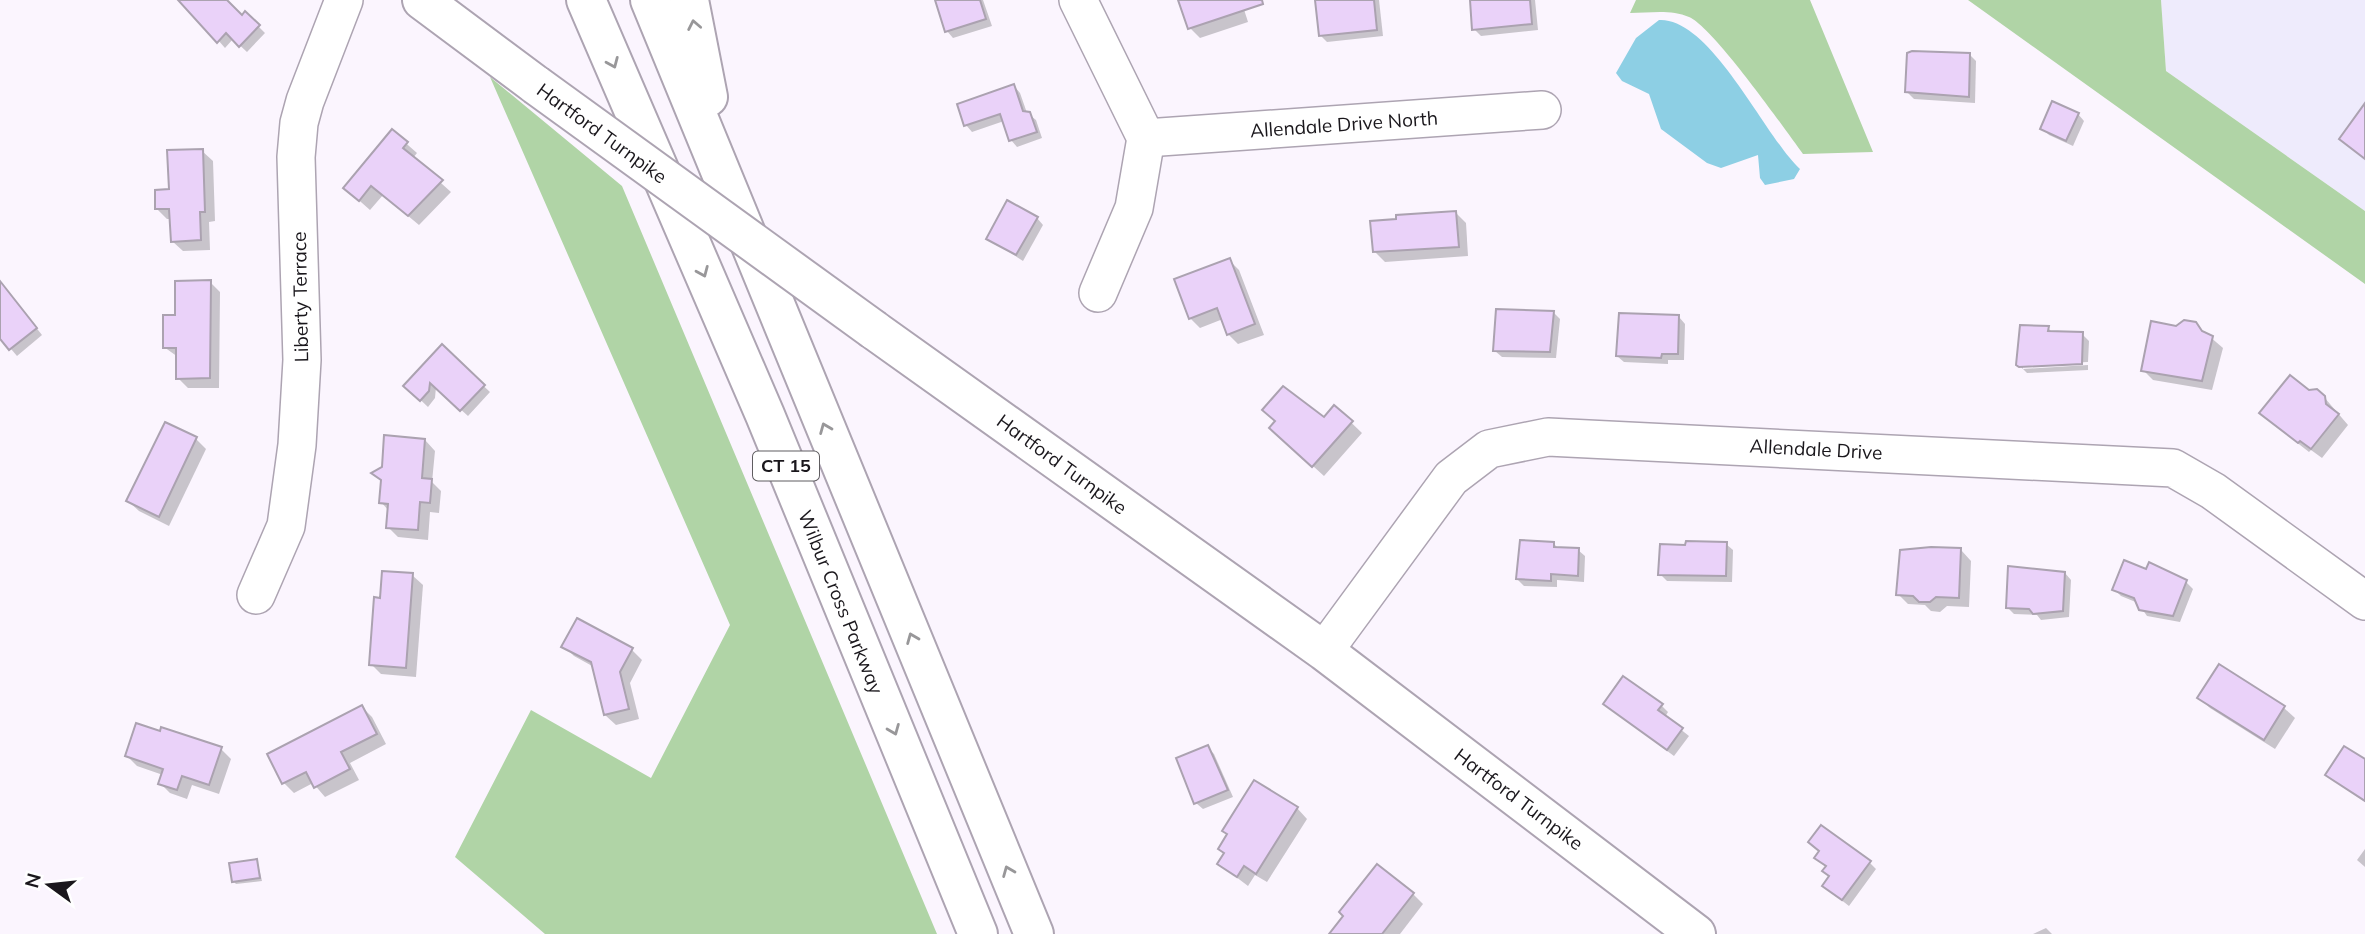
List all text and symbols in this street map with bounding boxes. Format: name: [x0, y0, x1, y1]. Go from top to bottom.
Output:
one-way arrow: [687, 19, 702, 31]
one-way arrow: [605, 55, 619, 68]
street label: Hartford Turnpike: [532, 78, 672, 188]
street label: Allendale Drive North: [1249, 105, 1439, 143]
street label: Liberty Terrace: [287, 231, 313, 363]
one-way arrow: [695, 264, 709, 277]
street label: Hartford Turnpike: [992, 409, 1132, 519]
one-way arrow: [819, 422, 833, 435]
street label: Allendale Drive: [1749, 434, 1883, 464]
road number: CT 15: [753, 452, 819, 480]
street label: Wilbur Cross Parkway: [793, 507, 889, 697]
one-way arrow: [906, 633, 920, 645]
one-way arrow: [886, 724, 900, 736]
street label: Hartford Turnpike: [1450, 743, 1588, 855]
north arrow: [14, 850, 84, 920]
one-way arrow: [1002, 866, 1016, 878]
text: N: [19, 871, 46, 891]

